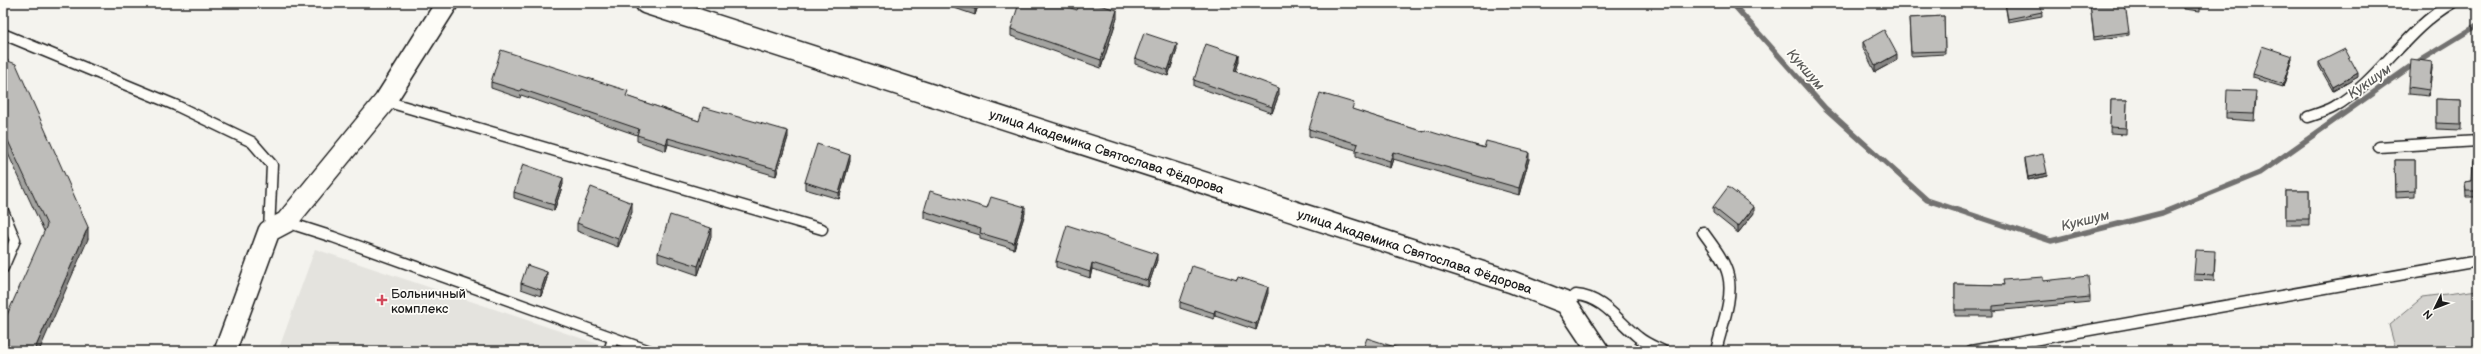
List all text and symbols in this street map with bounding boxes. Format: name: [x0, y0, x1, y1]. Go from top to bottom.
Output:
water label: Кукшум: [1783, 45, 1828, 94]
water label: Кукшум: [2344, 60, 2394, 103]
street label: улица Академика Святослава Фёдорова: [987, 106, 1226, 198]
street label: улица Академика Святослава Фёдорова: [1295, 206, 1534, 298]
water label: Кукшум: [2059, 206, 2111, 235]
place label: Больничный комплекс: [391, 286, 466, 317]
north arrow: [2415, 288, 2455, 328]
marker: Больничный комплекс: [376, 294, 388, 306]
text: N: [2420, 307, 2436, 322]

